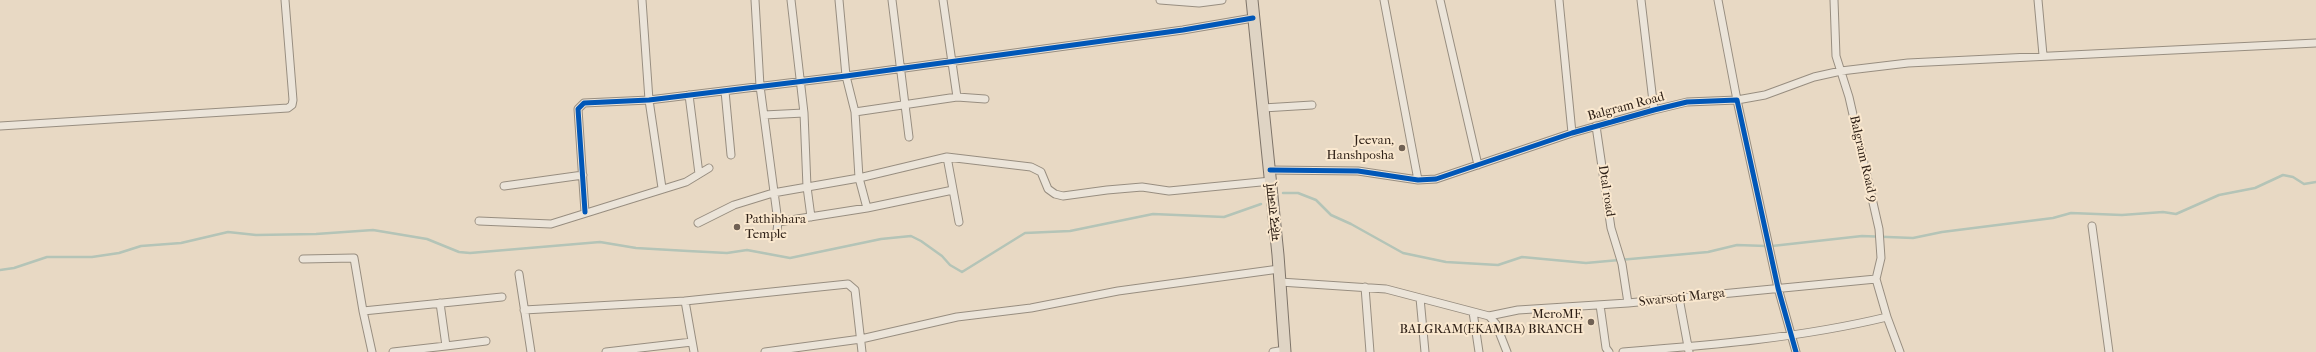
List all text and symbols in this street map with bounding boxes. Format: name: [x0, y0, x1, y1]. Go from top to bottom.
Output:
street label: Balgram Road: [1586, 89, 1666, 125]
street label: Balgram Road 9: [1845, 114, 1881, 204]
place label: Jeevan, Hanshposha: [1326, 133, 1394, 164]
marker: Jeevan, Hanshposha: [1397, 143, 1407, 153]
street label: Dtal road: [1594, 164, 1618, 218]
street label: महेन्द्र राज्मार्ग्: [1263, 183, 1285, 241]
place label: Pathibhara Temple: [745, 212, 806, 243]
marker: Pathibhara Temple: [732, 222, 742, 232]
street label: Swarsoti Marga: [1638, 286, 1726, 310]
place label: MeroMF, BALGRAM(EKAMBA) BRANCH: [1400, 307, 1583, 338]
marker: MeroMF, BALGRAM(EKAMBA) BRANCH: [1586, 317, 1596, 327]

